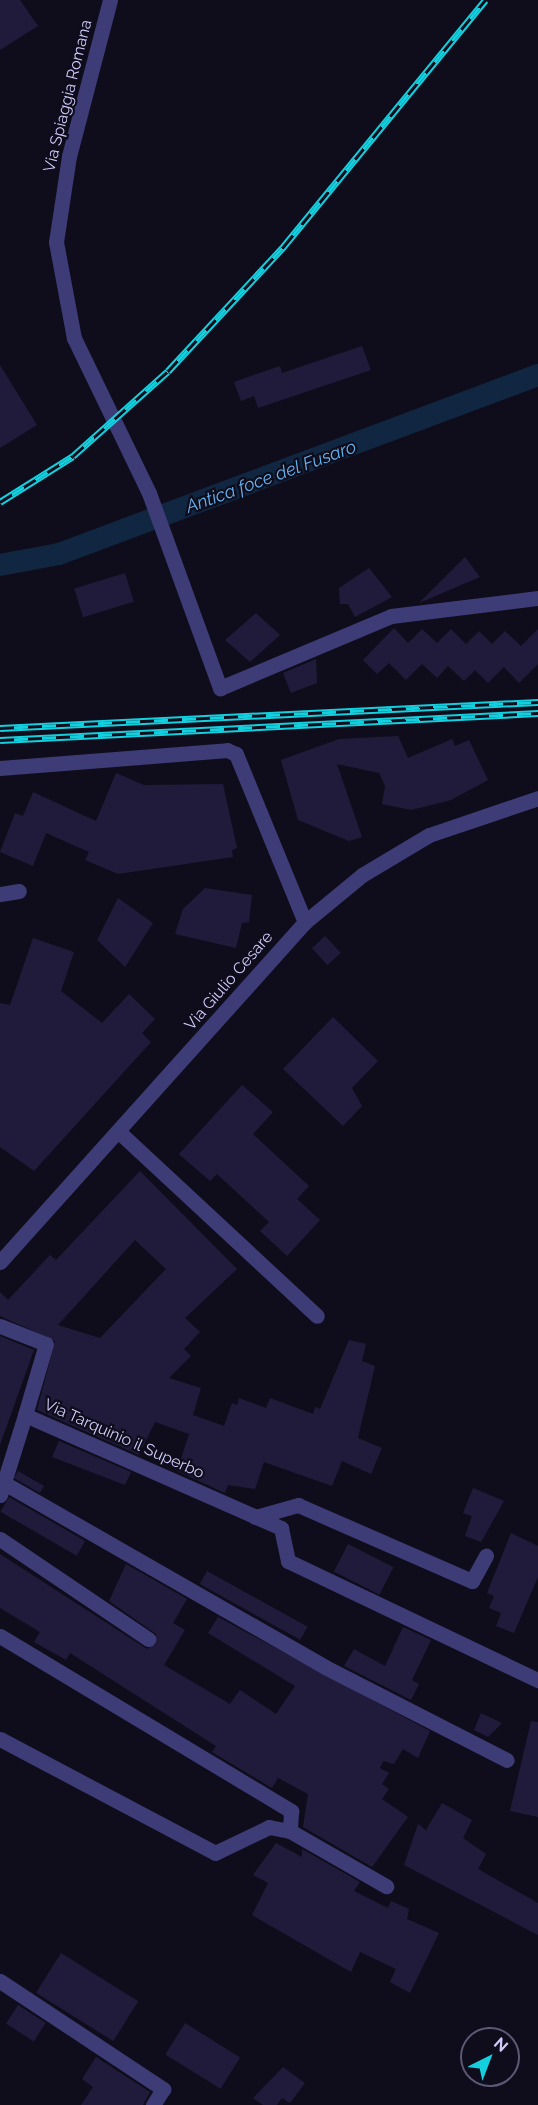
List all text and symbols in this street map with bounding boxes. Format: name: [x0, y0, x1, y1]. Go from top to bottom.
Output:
street label: Via Spiaggia Romana: [40, 18, 96, 174]
water label: Antica foce del Fusaro: [183, 436, 359, 518]
street label: Via Giulio Cesare: [181, 928, 277, 1034]
street label: Via Tarquinio il Superbo: [41, 1395, 207, 1483]
north arrow: [460, 2027, 520, 2087]
text: N: [490, 2034, 512, 2056]

